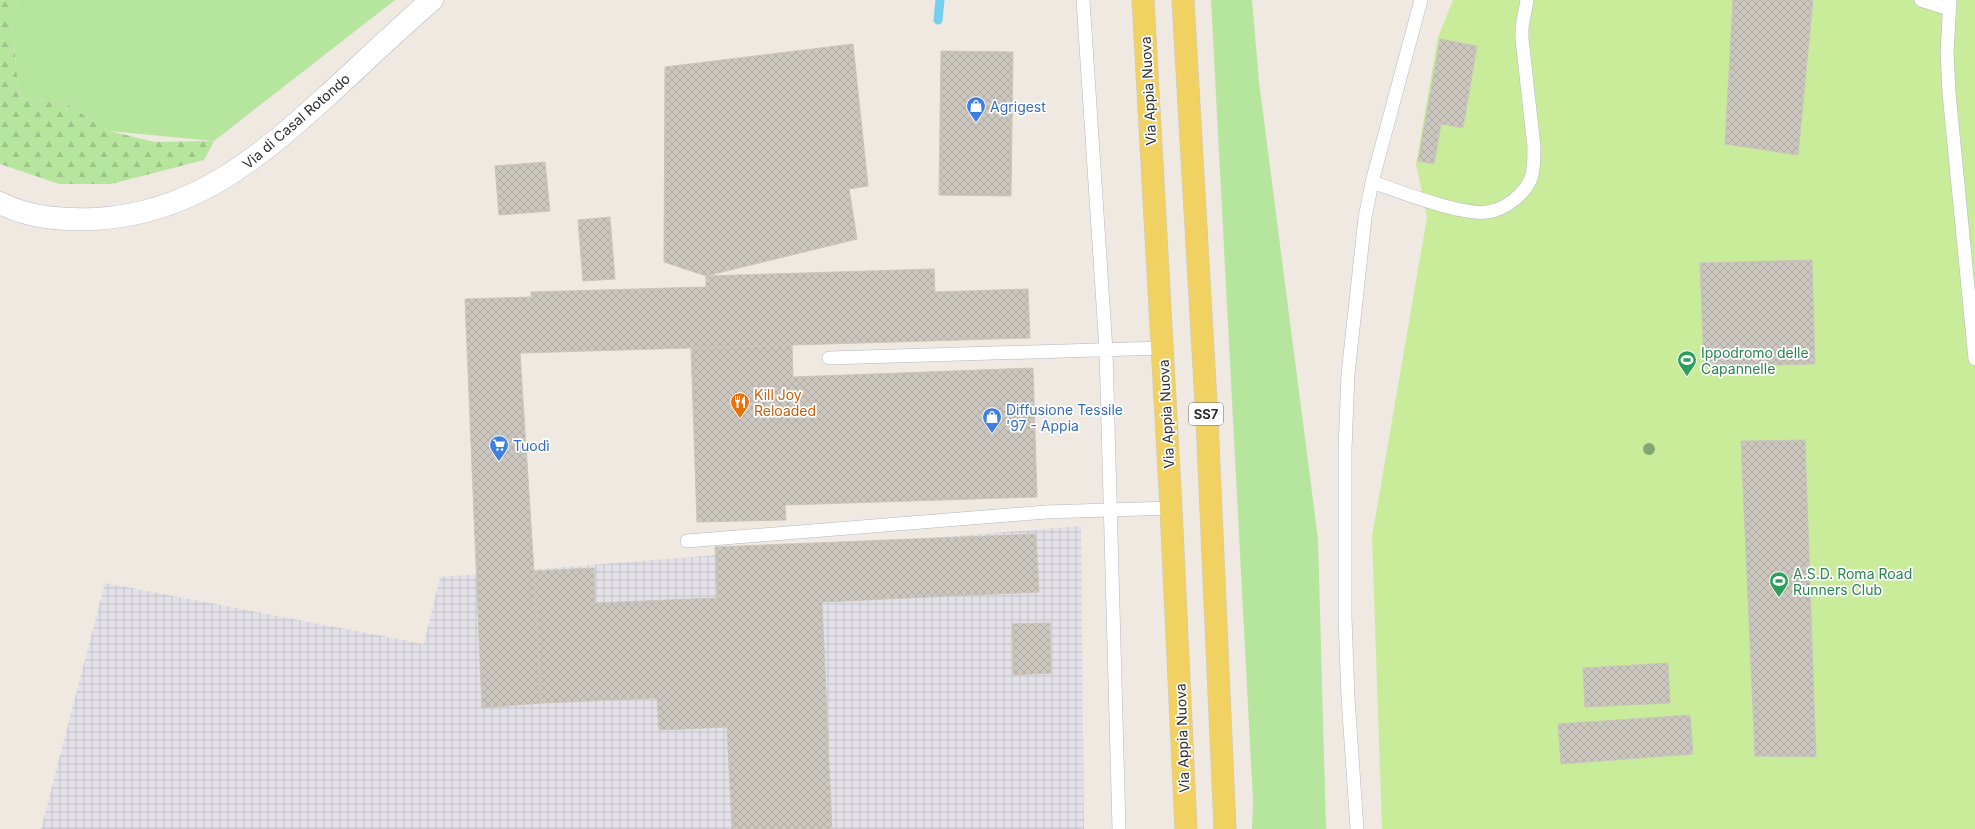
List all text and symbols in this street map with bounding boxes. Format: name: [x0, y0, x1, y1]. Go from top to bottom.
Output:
street label: Via Appia Nuova: [1137, 36, 1159, 146]
street label: Via di Casal Rotondo: [239, 70, 353, 172]
shop icon: Agrigest: [965, 95, 987, 123]
place label: Agrigest: [990, 98, 1046, 115]
place label: Ippodromo delle Capannelle: [1701, 344, 1809, 377]
sports icon: Ippodromo delle Capannelle: [1676, 349, 1698, 377]
street label: Via Appia Nuova: [1155, 359, 1177, 469]
place label: Kill Joy Reloaded: [754, 386, 816, 419]
restaurant icon: Kill Joy Reloaded: [729, 391, 751, 419]
place label: Diffusione Tessile '97 - Appia: [1006, 401, 1123, 434]
road number: SS7: [1189, 403, 1223, 425]
shop icon: Diffusione Tessile '97 - Appia: [981, 406, 1003, 434]
supermarket icon: Tuodì: [488, 434, 510, 462]
place label: Tuodì: [513, 437, 550, 454]
place label: A.S.D. Roma Road Runners Club: [1793, 565, 1912, 598]
sports icon: A.S.D. Roma Road Runners Club: [1768, 570, 1790, 598]
street label: Via Appia Nuova: [1172, 683, 1192, 793]

